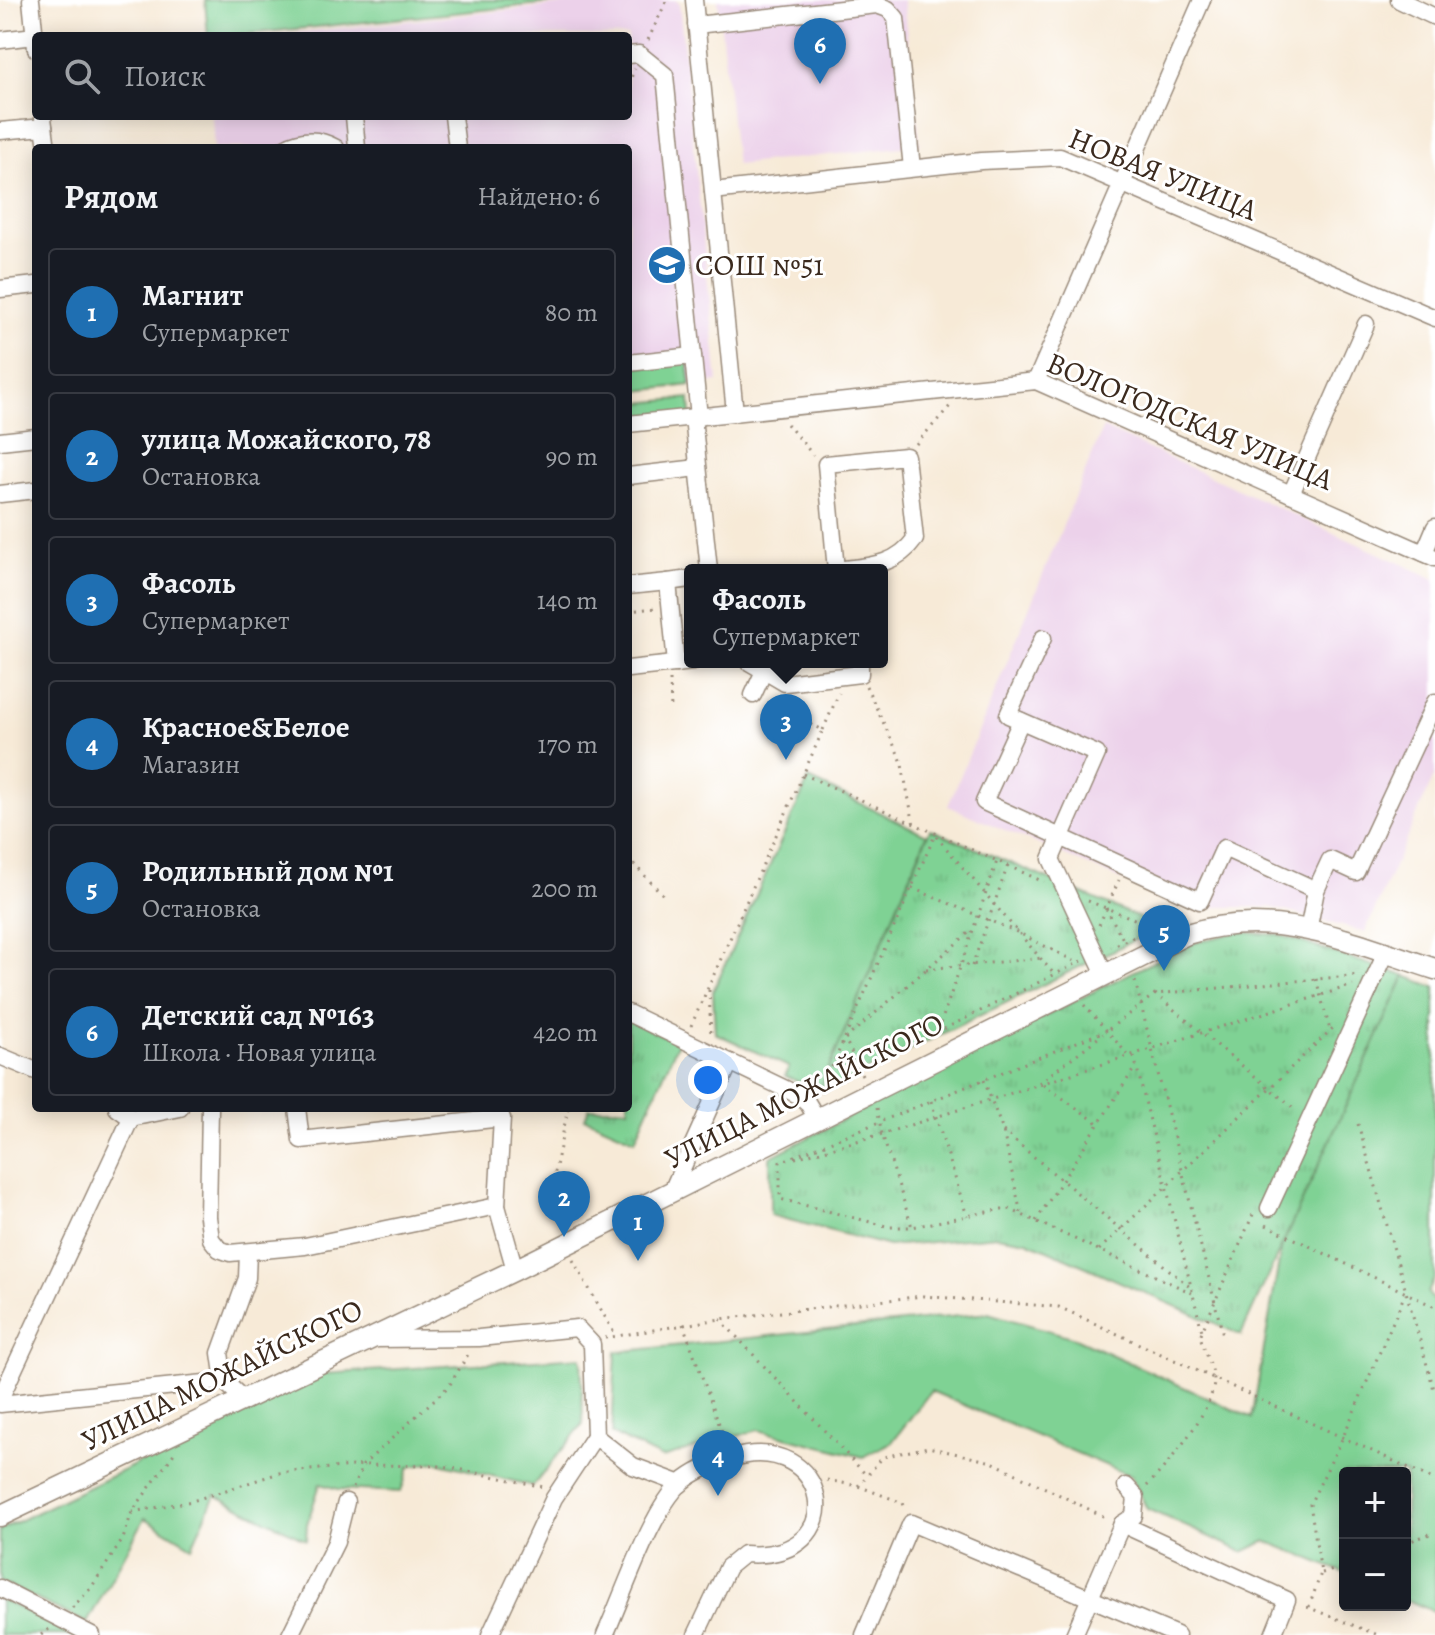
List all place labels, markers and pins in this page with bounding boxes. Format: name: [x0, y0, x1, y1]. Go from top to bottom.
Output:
pin: 6: [794, 18, 846, 84]
school or university icon: СОШ №51: [646, 244, 688, 286]
place label: СОШ №51: [695, 245, 824, 285]
pin: 3: [760, 694, 812, 760]
pin: 5: [1138, 905, 1190, 971]
pin: 2: [538, 1171, 590, 1237]
pin: 1: [612, 1195, 664, 1261]
pin: 4: [692, 1430, 744, 1496]

